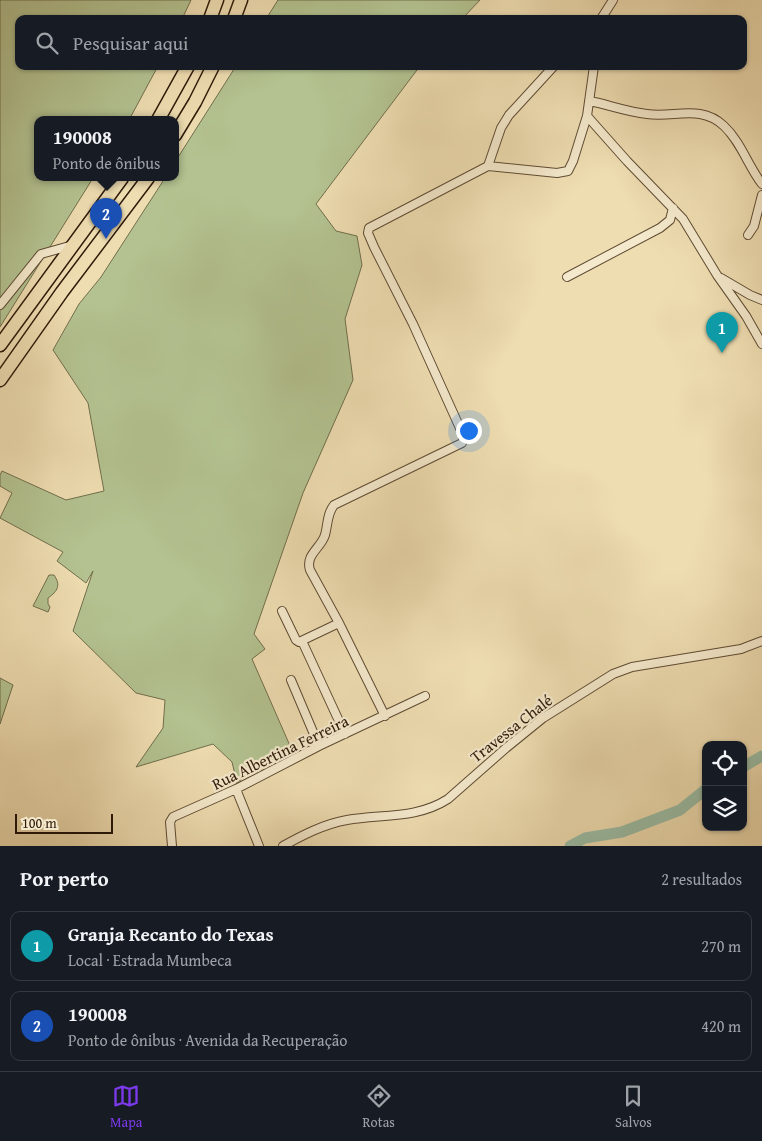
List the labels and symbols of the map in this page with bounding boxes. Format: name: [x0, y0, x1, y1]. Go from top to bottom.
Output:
pin: 2: [90, 198, 122, 239]
pin: 1: [706, 312, 738, 353]
your location: [456, 418, 482, 444]
street label: Travessa Chalé: [465, 688, 557, 768]
street label: Rua Albertina Ferreira: [208, 708, 353, 796]
scale bar: [15, 811, 112, 834]

